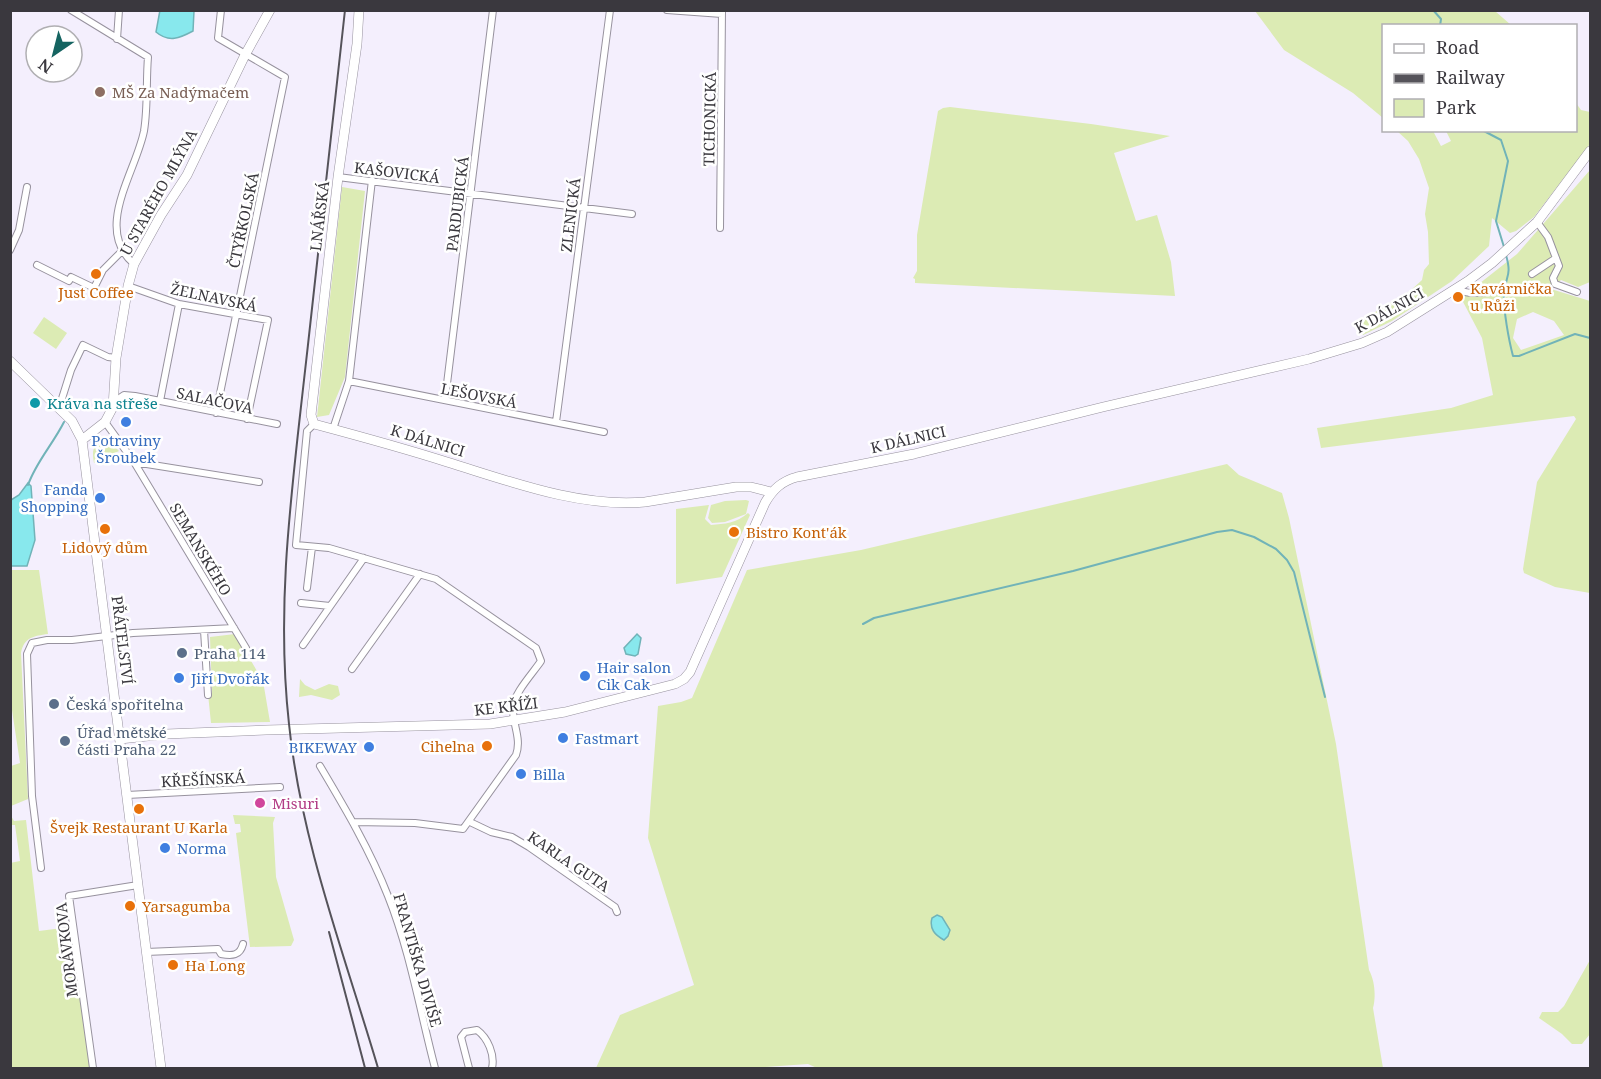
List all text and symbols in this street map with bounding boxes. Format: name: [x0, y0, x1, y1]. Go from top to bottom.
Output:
north arrow: [24, 24, 84, 84]
legend: [1382, 24, 1577, 132]
text: Road: [1436, 35, 1479, 59]
text: N: [34, 53, 57, 79]
text: Railway: [1436, 65, 1506, 89]
street label: TICHONICKÁ: [698, 71, 720, 166]
place label: MŠ Za Nadýmačem: [112, 82, 249, 102]
marker: MŠ Za Nadýmačem: [93, 85, 107, 99]
text: Park: [1436, 95, 1476, 119]
street label: U STARÉHO MLÝNA: [115, 125, 201, 259]
street label: PARDUBICKÁ: [441, 155, 473, 253]
street label: KAŠOVICKÁ: [353, 157, 441, 187]
street label: ČTYŘKOLSKÁ: [223, 170, 263, 270]
street label: ZLENICKÁ: [556, 176, 585, 253]
street label: LNÁŘSKÁ: [305, 179, 333, 252]
marker: Just Coffee: [89, 267, 103, 281]
street label: ŽELNAVSKÁ: [169, 278, 259, 316]
place label: Kavárnička u Růži: [1470, 278, 1552, 315]
place label: Just Coffee: [57, 282, 134, 302]
street label: K DÁLNICI: [1351, 283, 1427, 337]
marker: Kavárnička u Růži: [1451, 290, 1465, 304]
street label: LEŠOVSKÁ: [439, 378, 519, 412]
street label: SALAČOVA: [175, 382, 255, 418]
place label: Kráva na střeše: [47, 393, 158, 413]
marker: Kráva na střeše: [28, 396, 42, 410]
marker: Potraviny Šroubek: [119, 415, 133, 429]
street label: K DÁLNICI: [388, 419, 468, 461]
street label: K DÁLNICI: [868, 421, 948, 457]
place label: Potraviny Šroubek: [91, 430, 161, 467]
place label: Fanda Shopping: [21, 479, 88, 516]
marker: Fanda Shopping: [93, 491, 107, 505]
street label: SEMANSKÉHO: [165, 499, 237, 599]
marker: Lidový dům: [98, 522, 112, 536]
place label: Bistro Kont'ák: [746, 522, 847, 542]
marker: Bistro Kont'ák: [727, 525, 741, 539]
place label: Lidový dům: [62, 537, 148, 557]
street label: PŘÁTELSTVÍ: [108, 595, 138, 685]
place label: Praha 114: [194, 643, 266, 663]
marker: Praha 114: [175, 646, 189, 660]
place label: Hair salon Cik Cak: [597, 657, 672, 694]
place label: Jiří Dvořák: [190, 668, 269, 688]
marker: Hair salon Cik Cak: [578, 669, 592, 683]
marker: Jiří Dvořák: [172, 671, 186, 685]
street label: KE KŘÍŽI: [473, 692, 539, 720]
place label: Česká spořitelna: [66, 694, 184, 714]
marker: Česká spořitelna: [47, 697, 61, 711]
place label: Úřad mětské části Praha 22: [77, 722, 176, 759]
place label: Fastmart: [575, 728, 639, 748]
marker: Fastmart: [556, 731, 570, 745]
marker: Úřad mětské části Praha 22: [58, 734, 72, 748]
place label: Cihelna: [421, 736, 475, 756]
place label: BIKEWAY: [289, 737, 358, 757]
marker: Cihelna: [480, 739, 494, 753]
marker: BIKEWAY: [362, 740, 376, 754]
place label: Billa: [533, 764, 565, 784]
street label: KŘEŠÍNSKÁ: [161, 767, 246, 791]
marker: Billa: [514, 767, 528, 781]
place label: Misuri: [272, 793, 319, 813]
marker: Misuri: [253, 796, 267, 810]
marker: Švejk Restaurant U Karla: [132, 802, 146, 816]
place label: Švejk Restaurant U Karla: [50, 817, 228, 837]
street label: KARLA GUTA: [524, 826, 614, 896]
place label: Norma: [177, 838, 227, 858]
marker: Norma: [158, 841, 172, 855]
street label: FRANTIŠKA DIVIŠE: [389, 891, 447, 1029]
place label: Yarsagumba: [141, 896, 231, 916]
marker: Yarsagumba: [123, 899, 137, 913]
street label: MORÁVKOVA: [50, 901, 82, 998]
place label: Ha Long: [185, 955, 245, 975]
marker: Ha Long: [166, 958, 180, 972]

